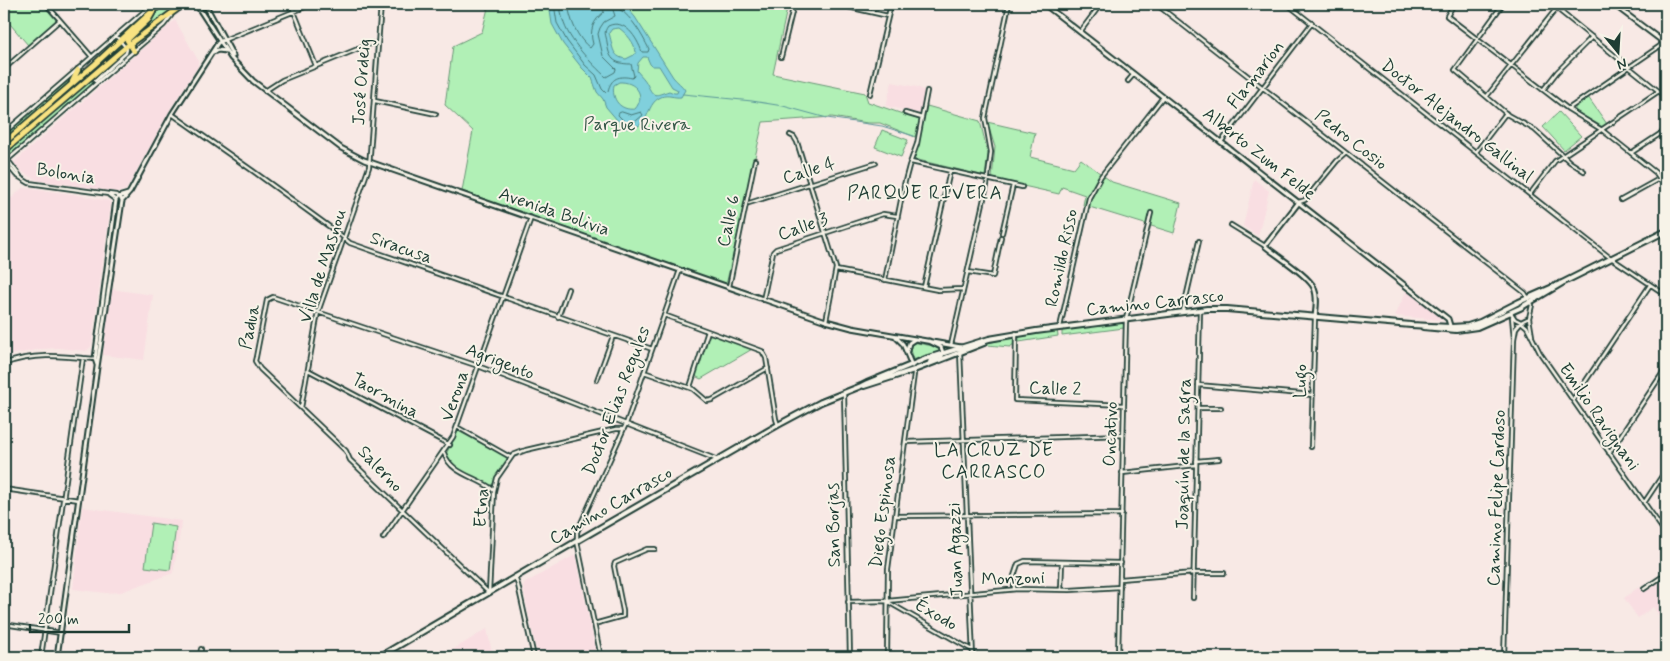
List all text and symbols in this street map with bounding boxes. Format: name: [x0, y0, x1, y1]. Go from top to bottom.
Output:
north arrow: [1592, 28, 1642, 78]
street label: Flamarion: [1222, 36, 1290, 114]
street label: José Ordeig: [347, 38, 377, 126]
text: N: [1614, 53, 1629, 73]
street label: Doctor Alejandro Gallinal: [1376, 54, 1538, 188]
street label: Alberto Zum Felde: [1197, 102, 1321, 206]
street label: Pedro Cosio: [1310, 104, 1392, 176]
park label: Parque Rivera: [584, 113, 691, 137]
street label: Calle 4: [780, 152, 838, 190]
street label: Bolonia: [35, 158, 97, 190]
district label: PARQUE RIVERA: [847, 181, 1003, 206]
street label: Avenida Bolivia: [495, 182, 613, 242]
street label: Calle 6: [712, 193, 746, 249]
street label: Villa de Masnou: [293, 206, 353, 326]
street label: Calle 3: [775, 207, 831, 247]
street label: Romildo Risso: [1040, 207, 1084, 309]
street label: Siracusa: [367, 226, 435, 270]
street label: Camino Carrasco: [1085, 284, 1225, 322]
street label: Padua: [234, 302, 267, 352]
street label: Doctor Elias Regules: [577, 323, 657, 479]
street label: Agrigento: [462, 338, 538, 387]
street label: Emilio Ravignani: [1552, 358, 1645, 476]
street label: Lugo: [1288, 363, 1316, 399]
street label: Verona: [435, 367, 475, 425]
street label: Taormina: [347, 368, 423, 424]
street label: Calle 2: [1028, 376, 1082, 402]
street label: Joaquín de la Sagra: [1171, 378, 1199, 530]
street label: Oncativo: [1098, 401, 1124, 467]
street label: Camino Felipe Cardoso: [1482, 409, 1512, 587]
district label: LA CRUZ DE CARRASCO: [934, 438, 1054, 485]
street label: Salerno: [352, 440, 408, 498]
street label: Diego Espinosa: [864, 455, 904, 570]
street label: Camino Carrasco: [545, 461, 677, 551]
street label: San Borjas: [821, 483, 847, 567]
street label: Etna: [469, 487, 495, 529]
street label: Juan Agazzi: [942, 502, 971, 598]
street label: Monzoni: [981, 566, 1045, 592]
street label: Éxodo: [910, 593, 962, 637]
scale bar: [30, 601, 129, 633]
text: 200 m: [38, 610, 79, 630]

